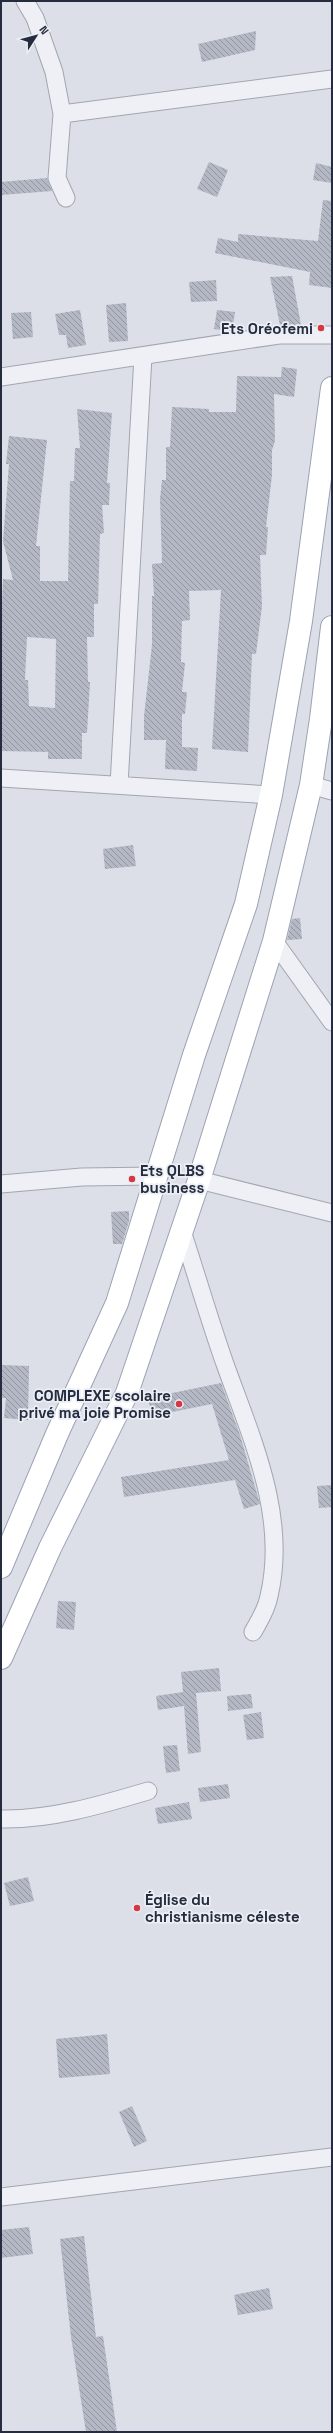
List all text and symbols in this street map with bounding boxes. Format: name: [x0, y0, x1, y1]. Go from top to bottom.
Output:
north arrow: [16, 16, 56, 56]
text: N: [36, 23, 52, 37]
place label: Ets Oréofemi: [221, 319, 313, 338]
marker: Ets Oréofemi: [316, 323, 326, 333]
place label: Ets QLBS business: [140, 1161, 204, 1197]
marker: Ets QLBS business: [127, 1174, 137, 1184]
place label: COMPLEXE scolaire privé ma joie Promise: [19, 1386, 171, 1422]
marker: COMPLEXE scolaire privé ma joie Promise: [174, 1399, 184, 1409]
place label: Église du christianisme céleste: [145, 1890, 300, 1926]
marker: Église du christianisme céleste: [132, 1903, 142, 1913]

